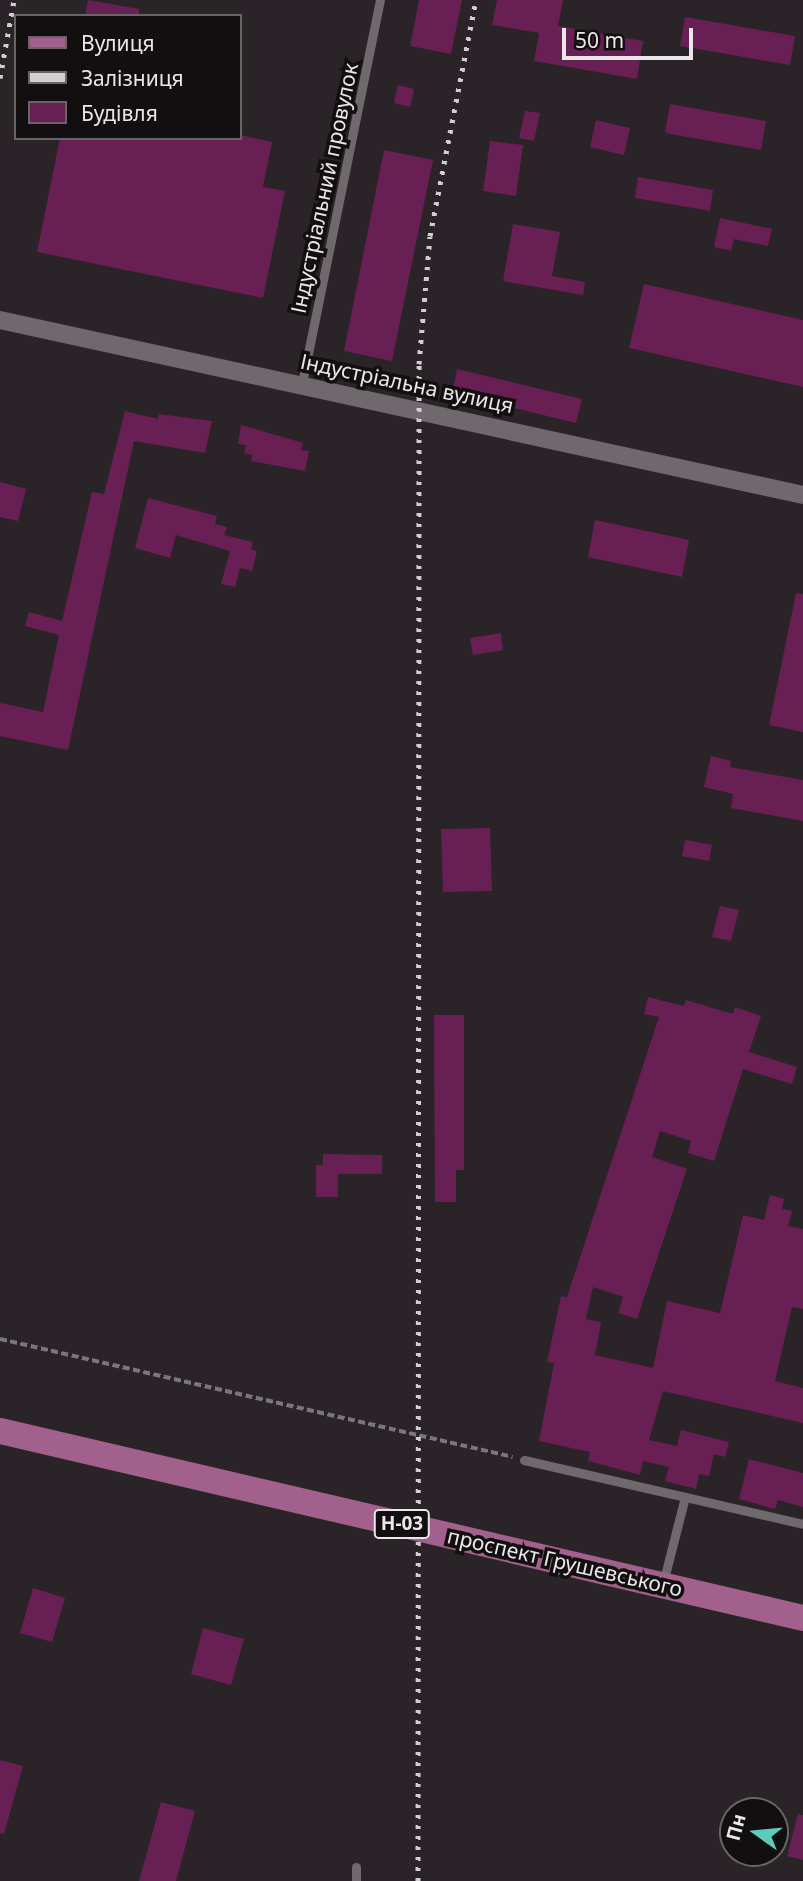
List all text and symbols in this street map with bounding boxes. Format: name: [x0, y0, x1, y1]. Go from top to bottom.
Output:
legend: [14, 14, 242, 140]
scale bar: [565, 14, 696, 58]
text: 50 m: [575, 26, 624, 54]
text: Вулиця: [81, 29, 155, 57]
street label: Індустріальний провулок: [285, 61, 363, 315]
text: Залізниця: [81, 64, 184, 92]
text: Будівля: [81, 99, 158, 127]
street label: Індустріальна вулиця: [298, 348, 516, 418]
road number: Н-03: [372, 1508, 432, 1540]
street label: проспект Грушевського: [445, 1523, 685, 1601]
north arrow: [719, 1797, 789, 1867]
text: Пн: [720, 1811, 752, 1843]

